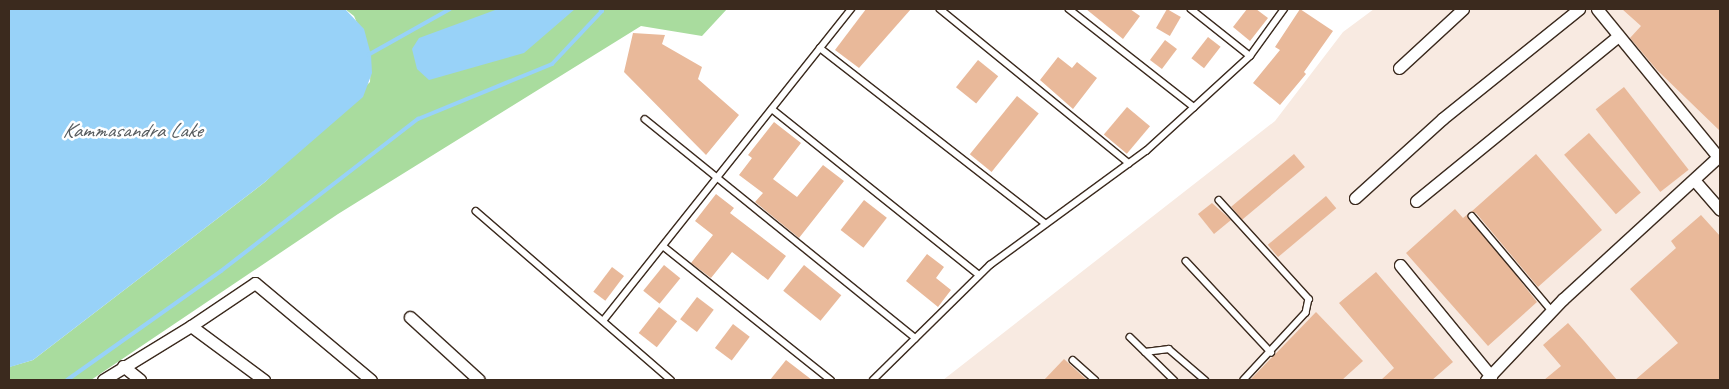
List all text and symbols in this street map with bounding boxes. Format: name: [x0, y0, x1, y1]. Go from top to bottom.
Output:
water label: Kammasandra Lake: [62, 117, 202, 143]

